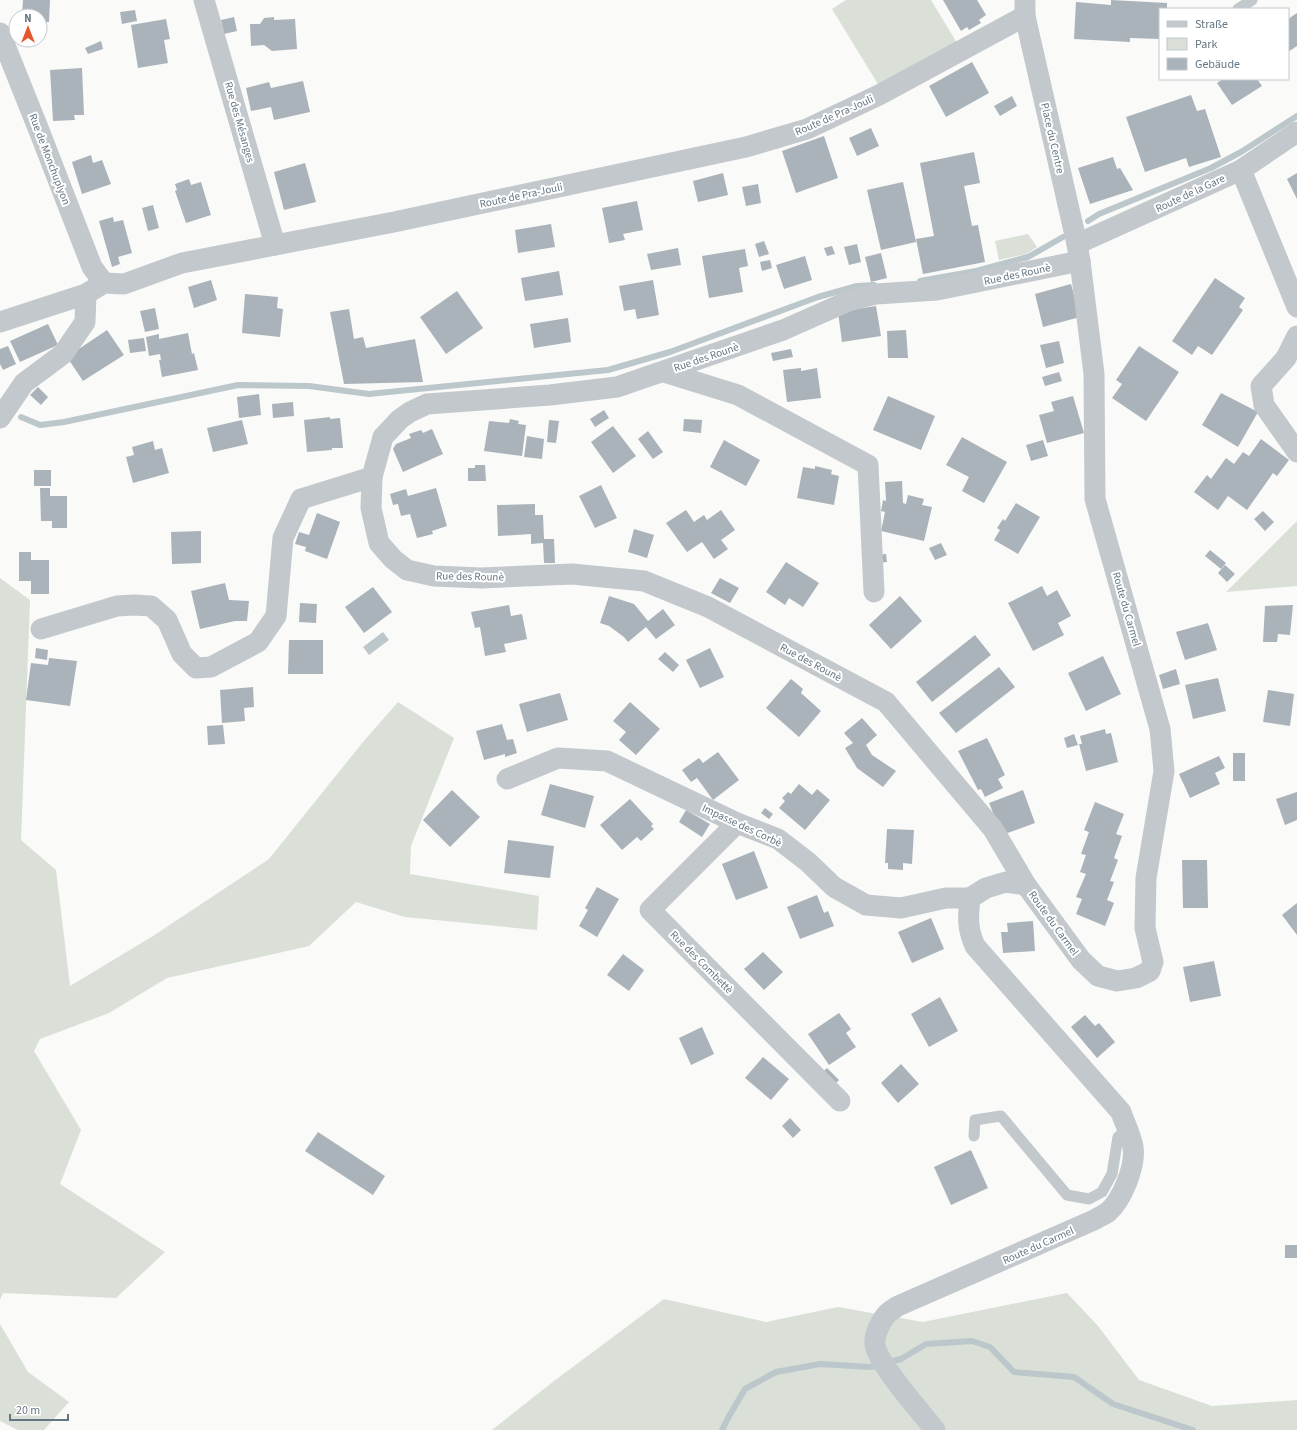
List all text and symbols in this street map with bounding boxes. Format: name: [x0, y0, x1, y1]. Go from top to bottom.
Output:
north arrow: [8, 8, 48, 48]
legend: [1159, 8, 1289, 80]
text: N: [24, 11, 32, 26]
text: Straße: [1195, 16, 1228, 33]
text: Park: [1195, 36, 1217, 53]
text: Gebäude: [1195, 56, 1240, 73]
street label: Rue des Mésanges: [221, 80, 258, 165]
street label: Route de Pra-Jouli: [793, 91, 876, 139]
street label: Place du Centre: [1037, 101, 1068, 175]
street label: Rue de Monchuplyon: [25, 111, 74, 207]
street label: Route de la Gare: [1153, 171, 1228, 216]
street label: Route de Pra-Jouli: [478, 179, 564, 212]
street label: Rue des Rounè: [982, 260, 1052, 289]
street label: Rue des Rounè: [672, 339, 741, 376]
street label: Rue des Rounè: [436, 568, 505, 585]
street label: Route du Carmel: [1109, 570, 1144, 648]
street label: Rue des Rounè: [777, 640, 845, 685]
street label: Impasse des Corbè: [699, 800, 785, 851]
street label: Route du Carmel: [1025, 888, 1082, 959]
street label: Rue des Combettè: [667, 927, 737, 998]
street label: Route du Carmel: [1000, 1223, 1076, 1268]
scale bar: [10, 1396, 68, 1422]
text: 20 m: [16, 1402, 40, 1419]

